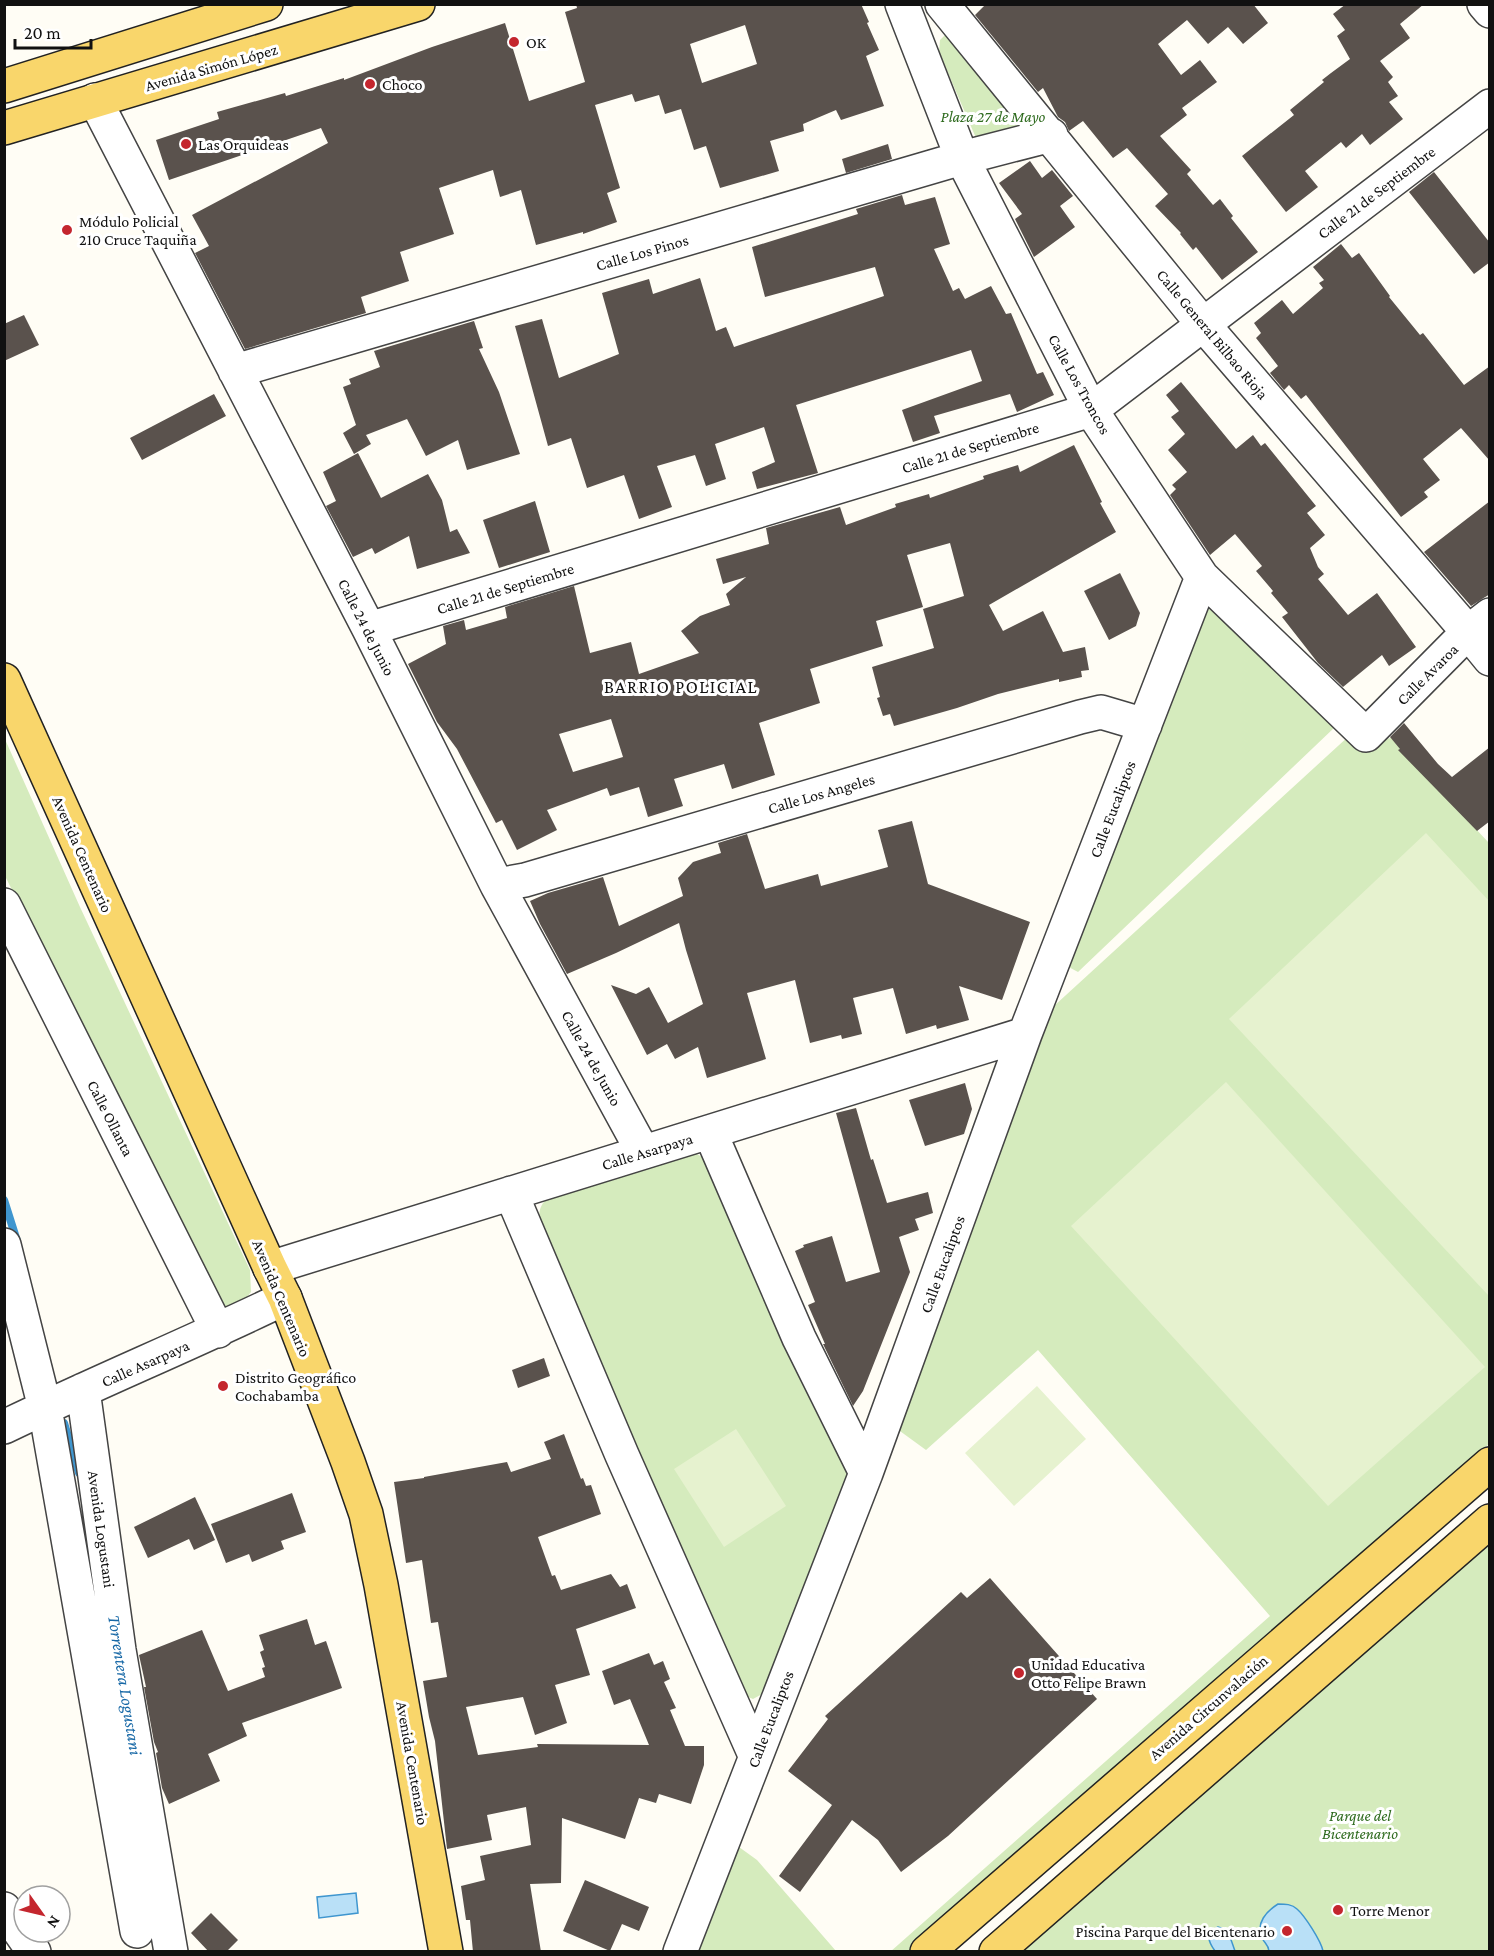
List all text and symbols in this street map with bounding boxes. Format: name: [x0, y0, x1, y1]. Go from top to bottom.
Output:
scale bar: [15, 12, 92, 50]
text: 20 m: [24, 23, 61, 43]
place label: OK: [526, 34, 547, 51]
marker: OK: [507, 35, 521, 49]
street label: Avenida Simón López: [143, 40, 280, 95]
place label: Choco: [382, 76, 423, 93]
marker: Choco: [363, 77, 377, 91]
park label: Plaza 27 de Mayo: [941, 108, 1046, 126]
place label: Las Orquideas: [198, 136, 289, 154]
marker: Las Orquideas: [179, 137, 193, 151]
street label: Calle 21 de Septiembre: [1314, 143, 1439, 243]
place label: Módulo Policial 210 Cruce Taquiña: [79, 213, 197, 249]
marker: Módulo Policial 210 Cruce Taquiña: [60, 223, 74, 237]
street label: Calle Los Pinos: [594, 231, 690, 274]
street label: Calle General Bilbao Rioja: [1153, 266, 1272, 404]
street label: Calle Los Troncos: [1045, 331, 1114, 437]
street label: Calle 21 de Septiembre: [900, 419, 1041, 477]
street label: Calle 21 de Septiembre: [435, 560, 576, 618]
street label: Calle 24 de Junio: [334, 576, 398, 679]
street label: Calle Avaroa: [1393, 640, 1462, 708]
district label: BARRIO POLICIAL: [604, 677, 758, 697]
street label: Calle Eucaliptos: [1086, 758, 1140, 860]
street label: Calle Los Angeles: [766, 770, 877, 818]
street label: Avenida Centenario: [49, 793, 116, 915]
street label: Calle 24 de Junio: [557, 1008, 625, 1109]
street label: Calle Ollanta: [84, 1077, 137, 1160]
street label: Calle Asarpaya: [600, 1129, 695, 1174]
street label: Calle Eucaliptos: [917, 1213, 969, 1316]
street label: Avenida Centenario: [249, 1237, 314, 1359]
street label: Calle Asarpaya: [99, 1336, 193, 1391]
place label: Distrito Geográfico Cochabamba: [235, 1369, 356, 1404]
marker: Distrito Geográfico Cochabamba: [216, 1379, 230, 1393]
street label: Avenida Logustani: [84, 1469, 118, 1589]
water label: Torrentera Logustani: [104, 1613, 146, 1757]
street label: Avenida Circunvalación: [1146, 1651, 1271, 1763]
place label: Unidad Educativa Otto Felipe Brawn: [1031, 1656, 1147, 1692]
marker: Unidad Educativa Otto Felipe Brawn: [1012, 1666, 1026, 1680]
street label: Calle Eucaliptos: [744, 1668, 798, 1770]
street label: Avenida Centenario: [393, 1700, 432, 1826]
park label: Parque del Bicentenario: [1322, 1807, 1398, 1842]
north arrow: [12, 1884, 72, 1944]
place label: Torre Menor: [1350, 1902, 1430, 1919]
marker: Torre Menor: [1331, 1903, 1345, 1917]
text: N: [44, 1913, 64, 1931]
place label: Piscina Parque del Bicentenario: [1076, 1923, 1275, 1941]
marker: Piscina Parque del Bicentenario: [1280, 1924, 1294, 1938]

